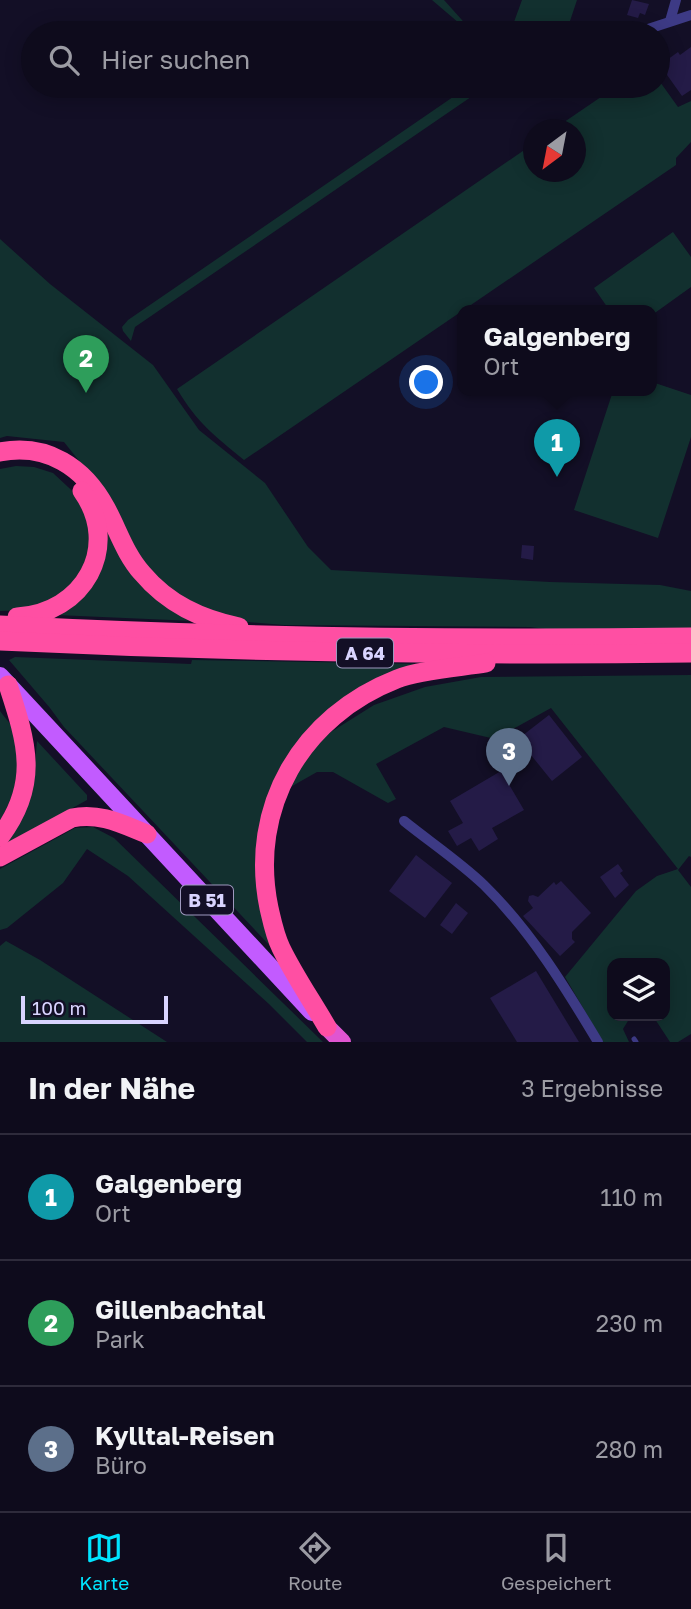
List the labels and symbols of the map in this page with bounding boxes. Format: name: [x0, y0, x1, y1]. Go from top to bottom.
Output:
north arrow: [523, 119, 586, 182]
pin: 2: [63, 335, 109, 393]
your location: [409, 365, 443, 399]
pin: 1: [534, 419, 580, 477]
road number: A 64: [337, 638, 393, 668]
pin: 3: [486, 728, 532, 786]
road number: B 51: [181, 886, 233, 915]
scale bar: [21, 993, 168, 1025]

